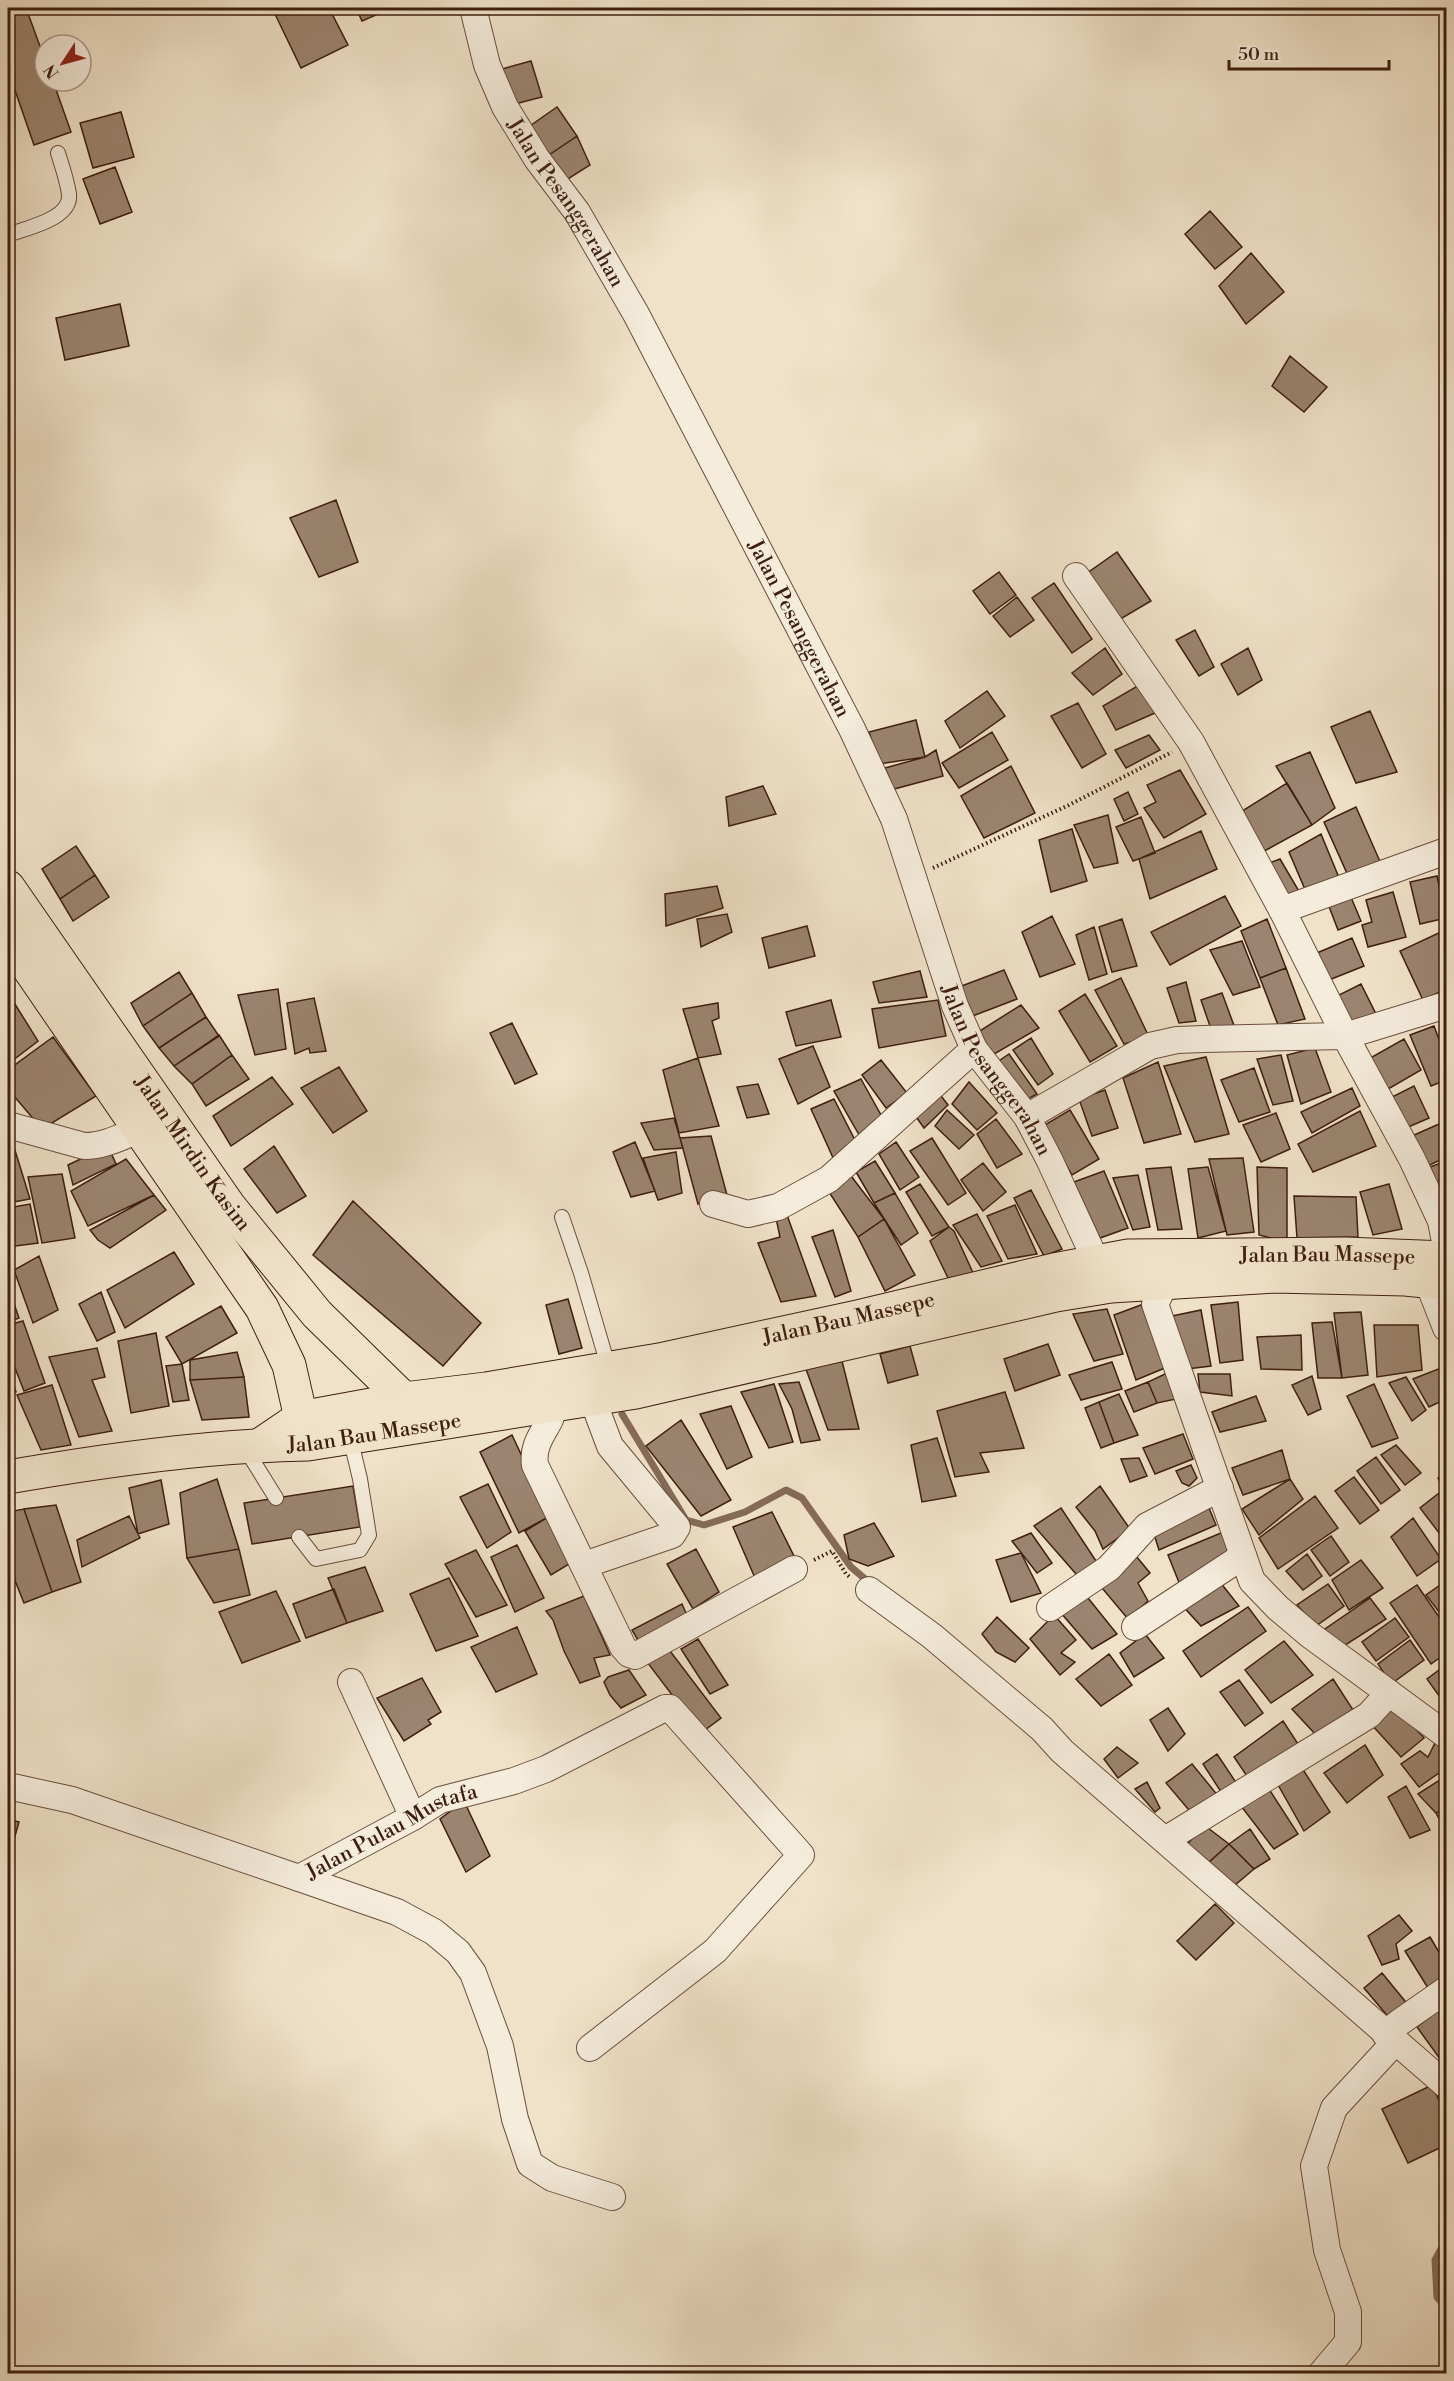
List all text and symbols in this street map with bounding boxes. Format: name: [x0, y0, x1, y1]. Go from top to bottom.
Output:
north arrow: [33, 33, 93, 93]
scale bar: [1229, 33, 1390, 71]
text: 50 m: [1238, 43, 1280, 66]
text: N: [40, 60, 63, 82]
street label: Jalan Pesanggerahan: [501, 113, 630, 293]
street label: Jalan Pesanggerahan: [741, 535, 856, 722]
street label: Jalan Pesanggerahan: [935, 980, 1057, 1161]
street label: Jalan Mirdin Kasim: [128, 1070, 256, 1237]
street label: Jalan Bau Massepe: [1238, 1242, 1416, 1271]
street label: Jalan Bau Massepe: [759, 1287, 937, 1351]
street label: Jalan Bau Massepe: [286, 1408, 463, 1459]
street label: Jalan Pulau Mustafa: [301, 1779, 481, 1886]

